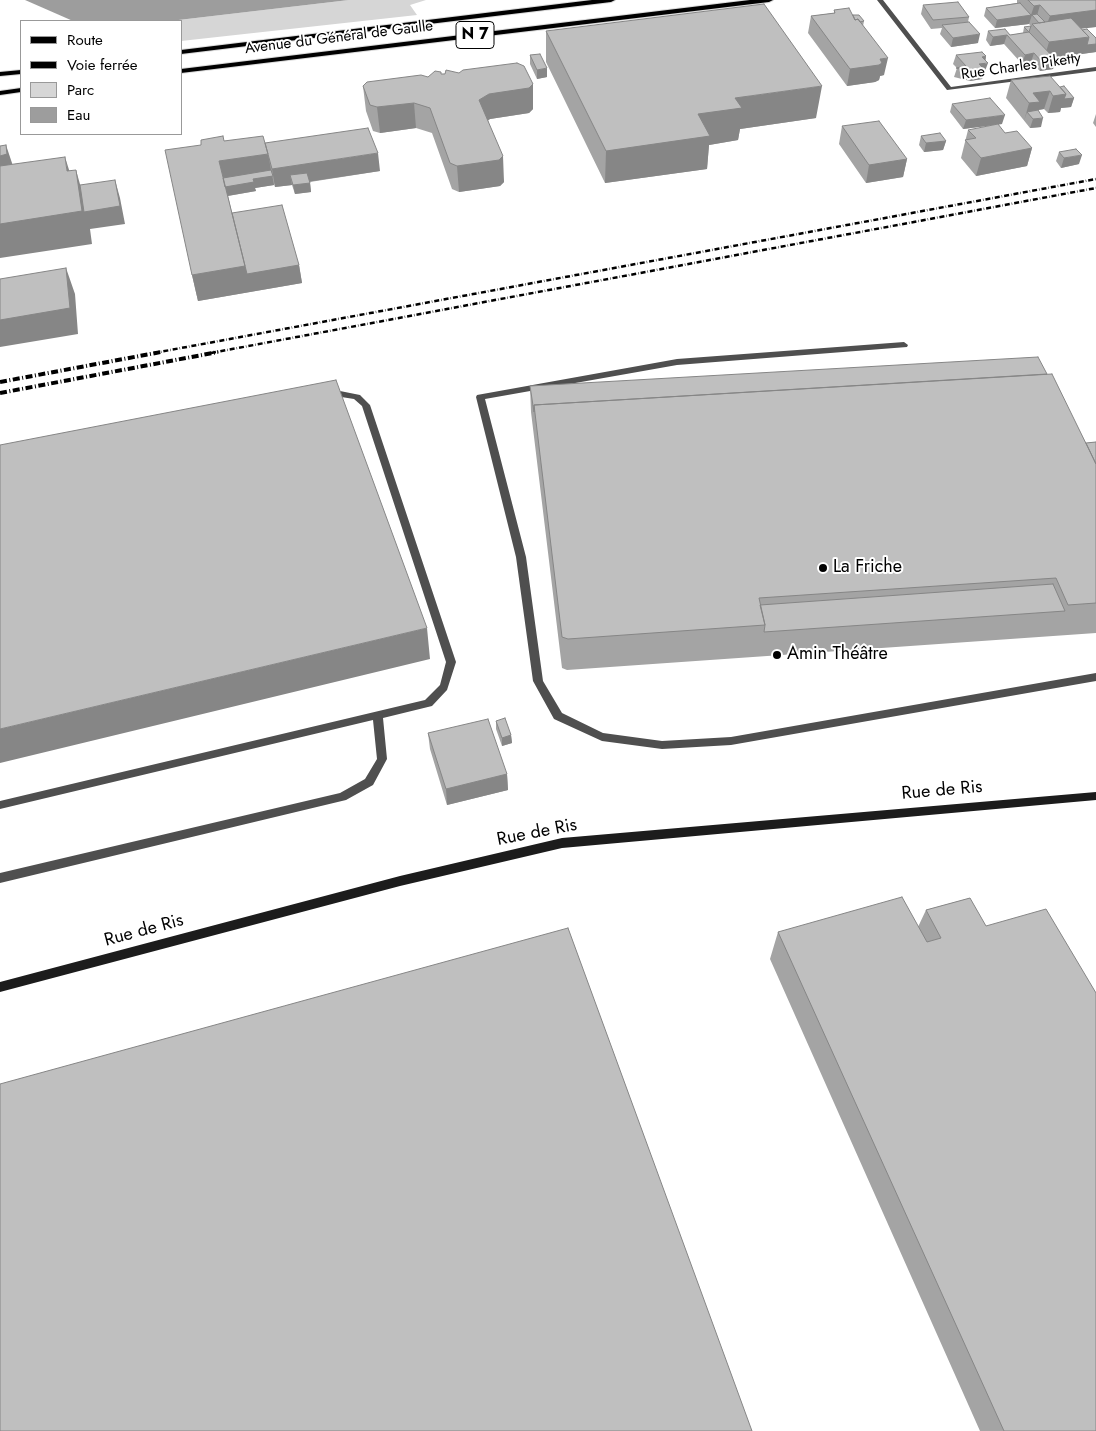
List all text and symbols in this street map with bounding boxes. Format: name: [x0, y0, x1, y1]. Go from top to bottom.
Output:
street label: Avenue du Général de Gaulle: [244, 18, 434, 58]
legend: [20, 20, 182, 135]
road number: N 7: [456, 22, 494, 48]
text: Route: [67, 29, 103, 51]
street label: Rue Charles Piketty: [960, 50, 1082, 84]
text: Voie ferrée: [67, 54, 138, 76]
text: Parc: [67, 79, 94, 101]
text: Eau: [67, 104, 90, 126]
place label: La Friche: [833, 557, 902, 579]
marker: La Friche: [817, 562, 829, 574]
place label: Amin Théâtre: [787, 644, 888, 666]
marker: Amin Théâtre: [771, 649, 783, 661]
street label: Rue de Ris: [901, 777, 983, 805]
street label: Rue de Ris: [495, 815, 579, 851]
street label: Rue de Ris: [102, 910, 186, 952]

